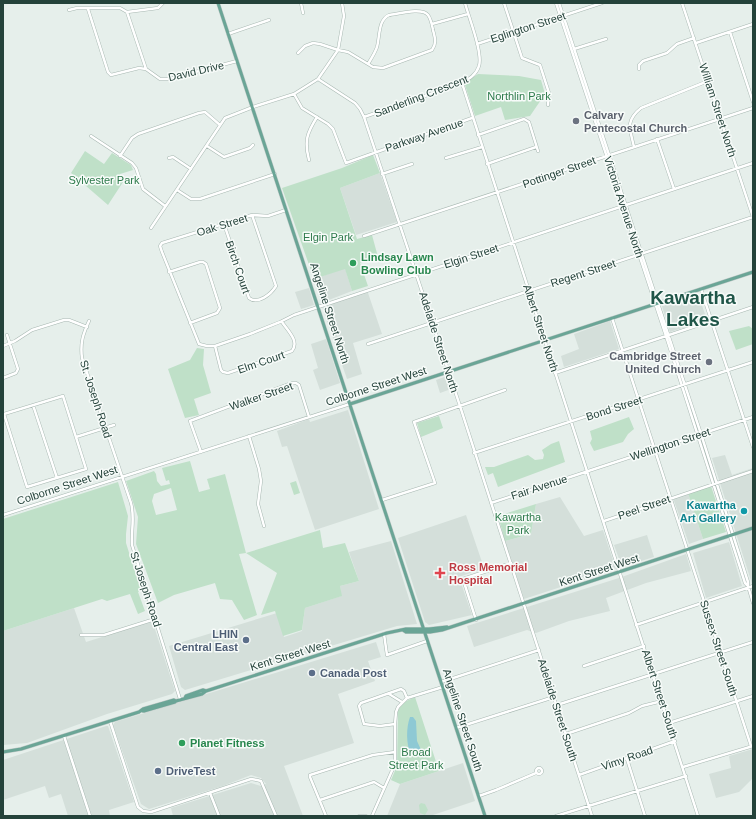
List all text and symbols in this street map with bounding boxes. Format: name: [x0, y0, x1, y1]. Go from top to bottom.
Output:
street label: Eglington Street: [489, 9, 567, 45]
street label: David Drive: [167, 59, 225, 83]
street label: William Street North: [697, 62, 739, 158]
street label: Sanderling Crescent: [372, 73, 470, 119]
park label: Northlin Park: [487, 90, 551, 102]
place label: Calvary Pentecostal Church: [584, 109, 688, 134]
street label: Parkway Avenue: [383, 116, 465, 154]
marker: Calvary Pentecostal Church: [571, 116, 581, 126]
street label: Pottinger Street: [521, 154, 597, 190]
street label: Victoria Avenue North: [602, 155, 646, 259]
park label: Sylvester Park: [69, 174, 140, 186]
street label: Oak Street: [195, 212, 249, 238]
park label: Elgin Park: [303, 231, 354, 243]
street label: Birch Court: [223, 239, 253, 295]
street label: Elgin Street: [442, 242, 500, 270]
place label: Lindsay Lawn Bowling Club: [361, 251, 434, 276]
street label: Regent Street: [549, 257, 617, 289]
marker: Lindsay Lawn Bowling Club: [348, 258, 358, 268]
street label: Angeline Street North: [308, 261, 352, 365]
street label: Albert Street North: [521, 283, 561, 373]
district label: Kawartha Lakes: [650, 287, 736, 330]
street label: Adelaide Street North: [417, 290, 461, 394]
street label: Elm Court: [236, 348, 286, 376]
place label: Cambridge Street United Church: [609, 350, 701, 375]
marker: Cambridge Street United Church: [704, 357, 714, 367]
street label: St. Joseph Road: [78, 358, 114, 440]
street label: Colborne Street West: [324, 364, 428, 408]
street label: Walker Street: [228, 380, 294, 412]
street label: Bond Street: [585, 393, 643, 423]
street label: Wellington Street: [628, 425, 712, 463]
street label: Colborne Street West: [15, 463, 119, 507]
street label: Fair Avenue: [509, 472, 569, 502]
street label: Peel Street: [616, 492, 672, 522]
place label: Kawartha Art Gallery: [680, 499, 737, 524]
marker: Kawartha Art Gallery: [739, 506, 749, 516]
park label: Kawartha Park: [495, 511, 542, 536]
street label: St Joseph Road: [128, 550, 164, 628]
street label: Kent Street West: [558, 551, 640, 589]
place label: Ross Memorial Hospital: [449, 561, 527, 586]
marker: Ross Memorial Hospital: [434, 567, 446, 579]
street label: Sussex Street South: [698, 598, 740, 698]
place label: LHIN Central East: [174, 628, 238, 653]
marker: LHIN Central East: [241, 635, 251, 645]
street label: Kent Street West: [249, 637, 331, 673]
street label: Albert Street South: [640, 648, 680, 740]
street label: Adelaide Street South: [536, 657, 580, 763]
place label: Canada Post: [320, 667, 387, 679]
street label: Angeline Street South: [441, 667, 485, 773]
marker: Canada Post: [307, 668, 317, 678]
place label: Planet Fitness: [190, 737, 265, 749]
marker: Planet Fitness: [177, 738, 187, 748]
street label: Vimy Road: [600, 744, 654, 772]
park label: Broad Street Park: [388, 746, 444, 771]
place label: DriveTest: [166, 765, 216, 777]
marker: DriveTest: [153, 766, 163, 776]

